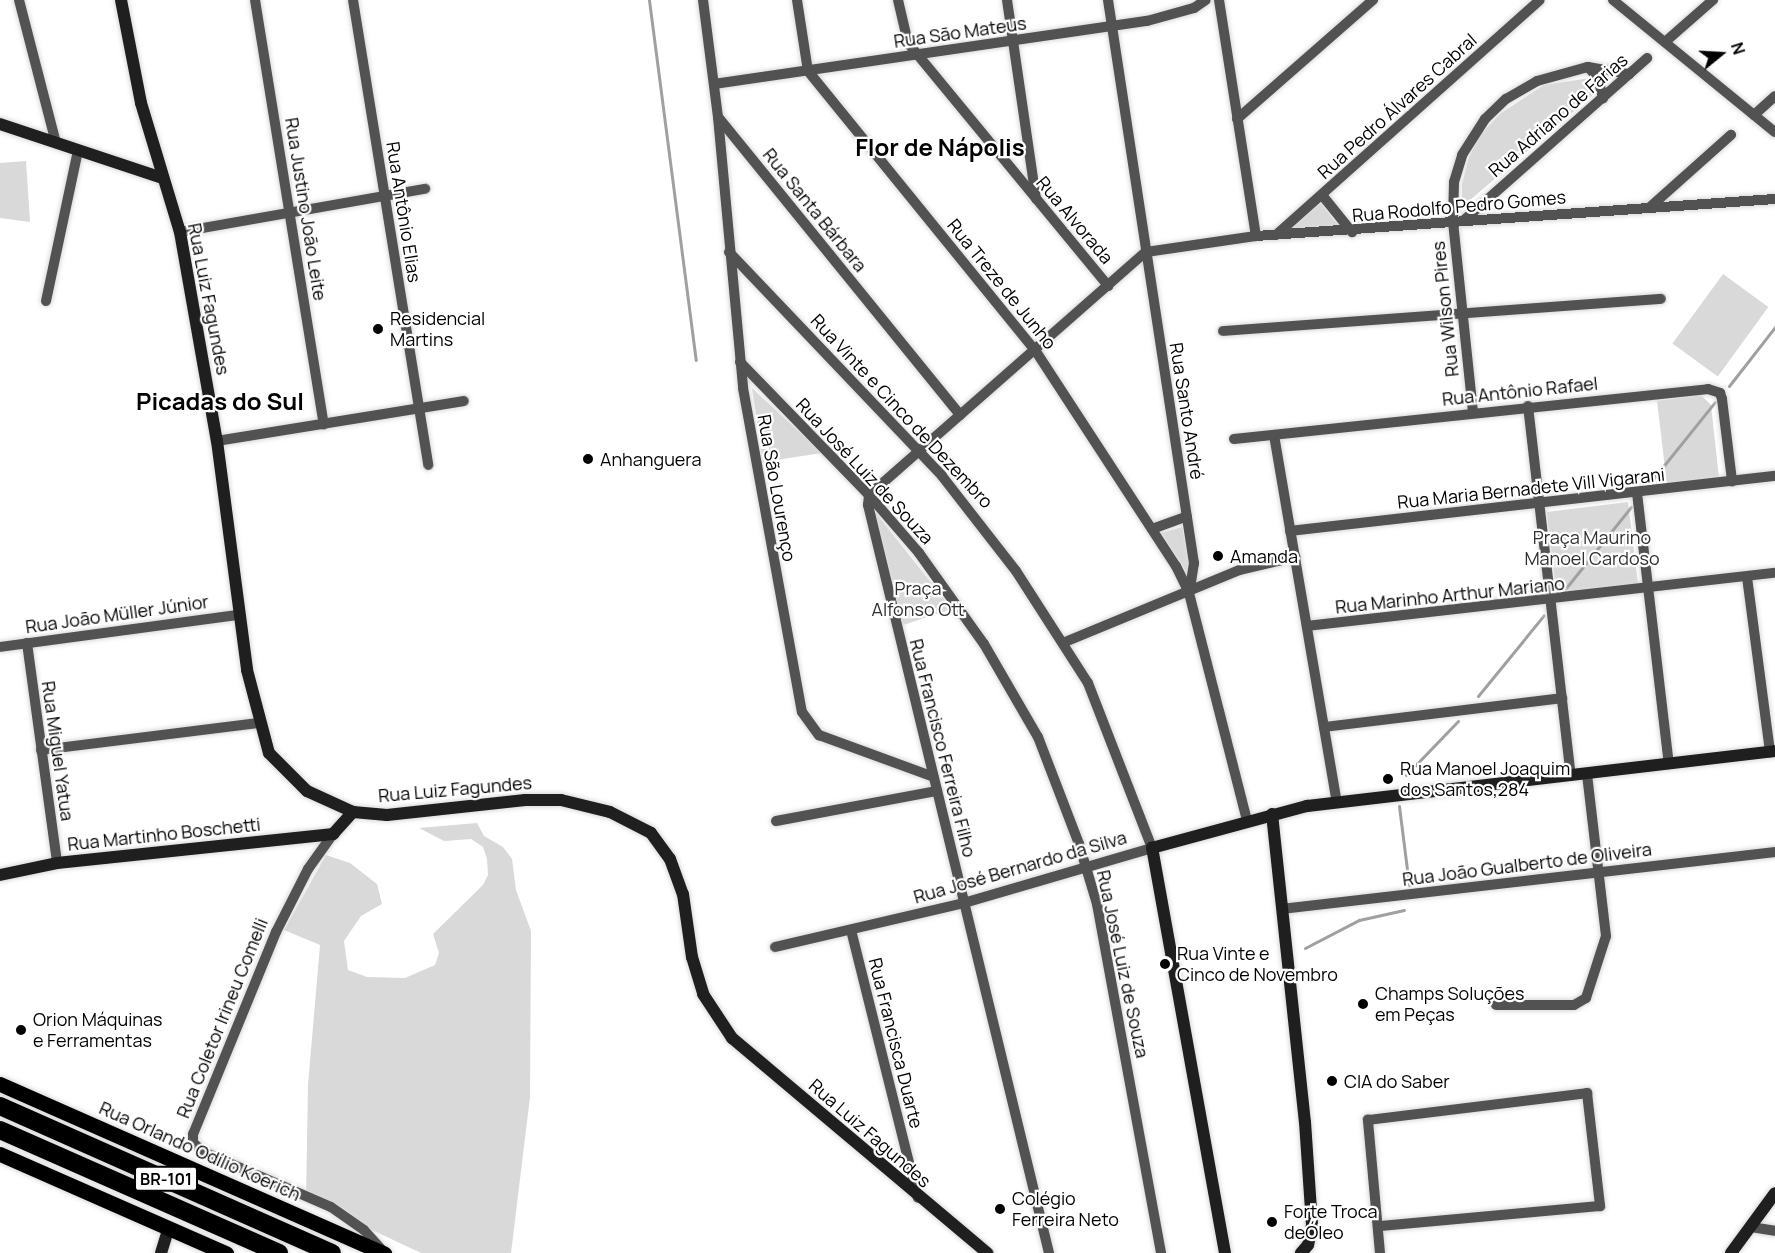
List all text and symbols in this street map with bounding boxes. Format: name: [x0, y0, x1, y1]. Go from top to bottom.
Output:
street label: Rua São Mateus: [892, 12, 1028, 52]
north arrow: [1691, 24, 1751, 84]
street label: Rua Pedro Álvares Cabral: [1313, 29, 1481, 183]
text: N: [1726, 40, 1750, 57]
street label: Rua Adriano de Farias: [1484, 49, 1632, 181]
street label: Rua Justino João Leite: [281, 116, 331, 302]
district label: Flor de Nápolis: [855, 133, 1025, 161]
street label: Rua Antônio Elias: [382, 140, 426, 284]
street label: Rua Santa Bárbara: [759, 144, 871, 276]
street label: Rua Alvorada: [1032, 172, 1118, 268]
street label: Rua Rodolfo Pedro Gomes: [1351, 186, 1567, 226]
street label: Rua Treze de Junho: [943, 215, 1061, 353]
street label: Rua Luiz Fagundes: [184, 221, 234, 377]
street label: Rua Wilson Pires: [1427, 240, 1463, 378]
place label: Residencial Martins: [390, 308, 485, 350]
street label: Rua Vinte e Cinco de Dezembro: [806, 310, 998, 512]
marker: Residencial Martins: [371, 322, 385, 336]
street label: Rua Santo André: [1166, 341, 1208, 481]
street label: Rua Antônio Rafael: [1441, 372, 1599, 410]
district label: Picadas do Sul: [136, 387, 304, 415]
street label: Rua José Luiz de Souza: [792, 394, 938, 548]
street label: Rua São Lourenço: [753, 413, 801, 563]
place label: Anhanguera: [600, 448, 701, 470]
marker: Anhanguera: [581, 452, 595, 466]
street label: Rua Maria Bernadete Vill Vigarani: [1396, 463, 1666, 513]
park label: Praça Maurino Manoel Cardoso: [1524, 527, 1660, 570]
place label: Amanda: [1230, 545, 1298, 567]
marker: Amanda: [1211, 549, 1225, 563]
street label: Rua Marinho Arthur Mariano: [1334, 572, 1566, 618]
park label: Praça Alfonso Ott: [871, 578, 965, 620]
street label: Rua João Müller Júnior: [24, 590, 210, 638]
street label: Rua Francisco Ferreira Filho: [905, 637, 981, 859]
street label: Rua Miguel Yatua: [37, 680, 79, 822]
place label: Rua Manoel Joaquim dos Santos,284: [1400, 758, 1570, 800]
street label: Rua Luiz Fagundes: [377, 772, 533, 806]
marker: Rua Manoel Joaquim dos Santos,284: [1381, 772, 1395, 786]
street label: Rua Martinho Boschetti: [66, 813, 262, 855]
street label: Rua José Bernardo da Silva: [911, 826, 1129, 908]
street label: Rua João Gualberto de Oliveira: [1401, 838, 1653, 890]
street label: Rua José Luiz de Souza: [1093, 868, 1153, 1060]
street label: Rua Coletor Irineu Comelli: [172, 915, 272, 1121]
place label: Rua Vinte e Cinco de Novembro: [1177, 943, 1338, 986]
street label: Rua Francisca Duarte: [864, 956, 928, 1130]
marker: Rua Vinte e Cinco de Novembro: [1158, 957, 1172, 971]
place label: Champs Soluções em Peças: [1375, 983, 1524, 1026]
marker: Champs Soluções em Peças: [1356, 997, 1370, 1011]
place label: Orion Máquinas e Ferramentas: [33, 1009, 162, 1052]
marker: Orion Máquinas e Ferramentas: [14, 1023, 28, 1037]
place label: CIA do Saber: [1344, 1070, 1450, 1092]
street label: Rua Luiz Fagundes: [805, 1074, 935, 1192]
marker: CIA do Saber: [1325, 1074, 1339, 1088]
street label: Rua Orlando Odílio Koerich: [96, 1097, 304, 1205]
road number: BR-101: [133, 1166, 199, 1192]
place label: Colégio Ferreira Neto: [1012, 1188, 1119, 1230]
place label: Forte Troca deÓleo: [1284, 1201, 1378, 1244]
marker: Colégio Ferreira Neto: [993, 1202, 1007, 1216]
marker: Forte Troca deÓleo: [1265, 1215, 1279, 1229]

